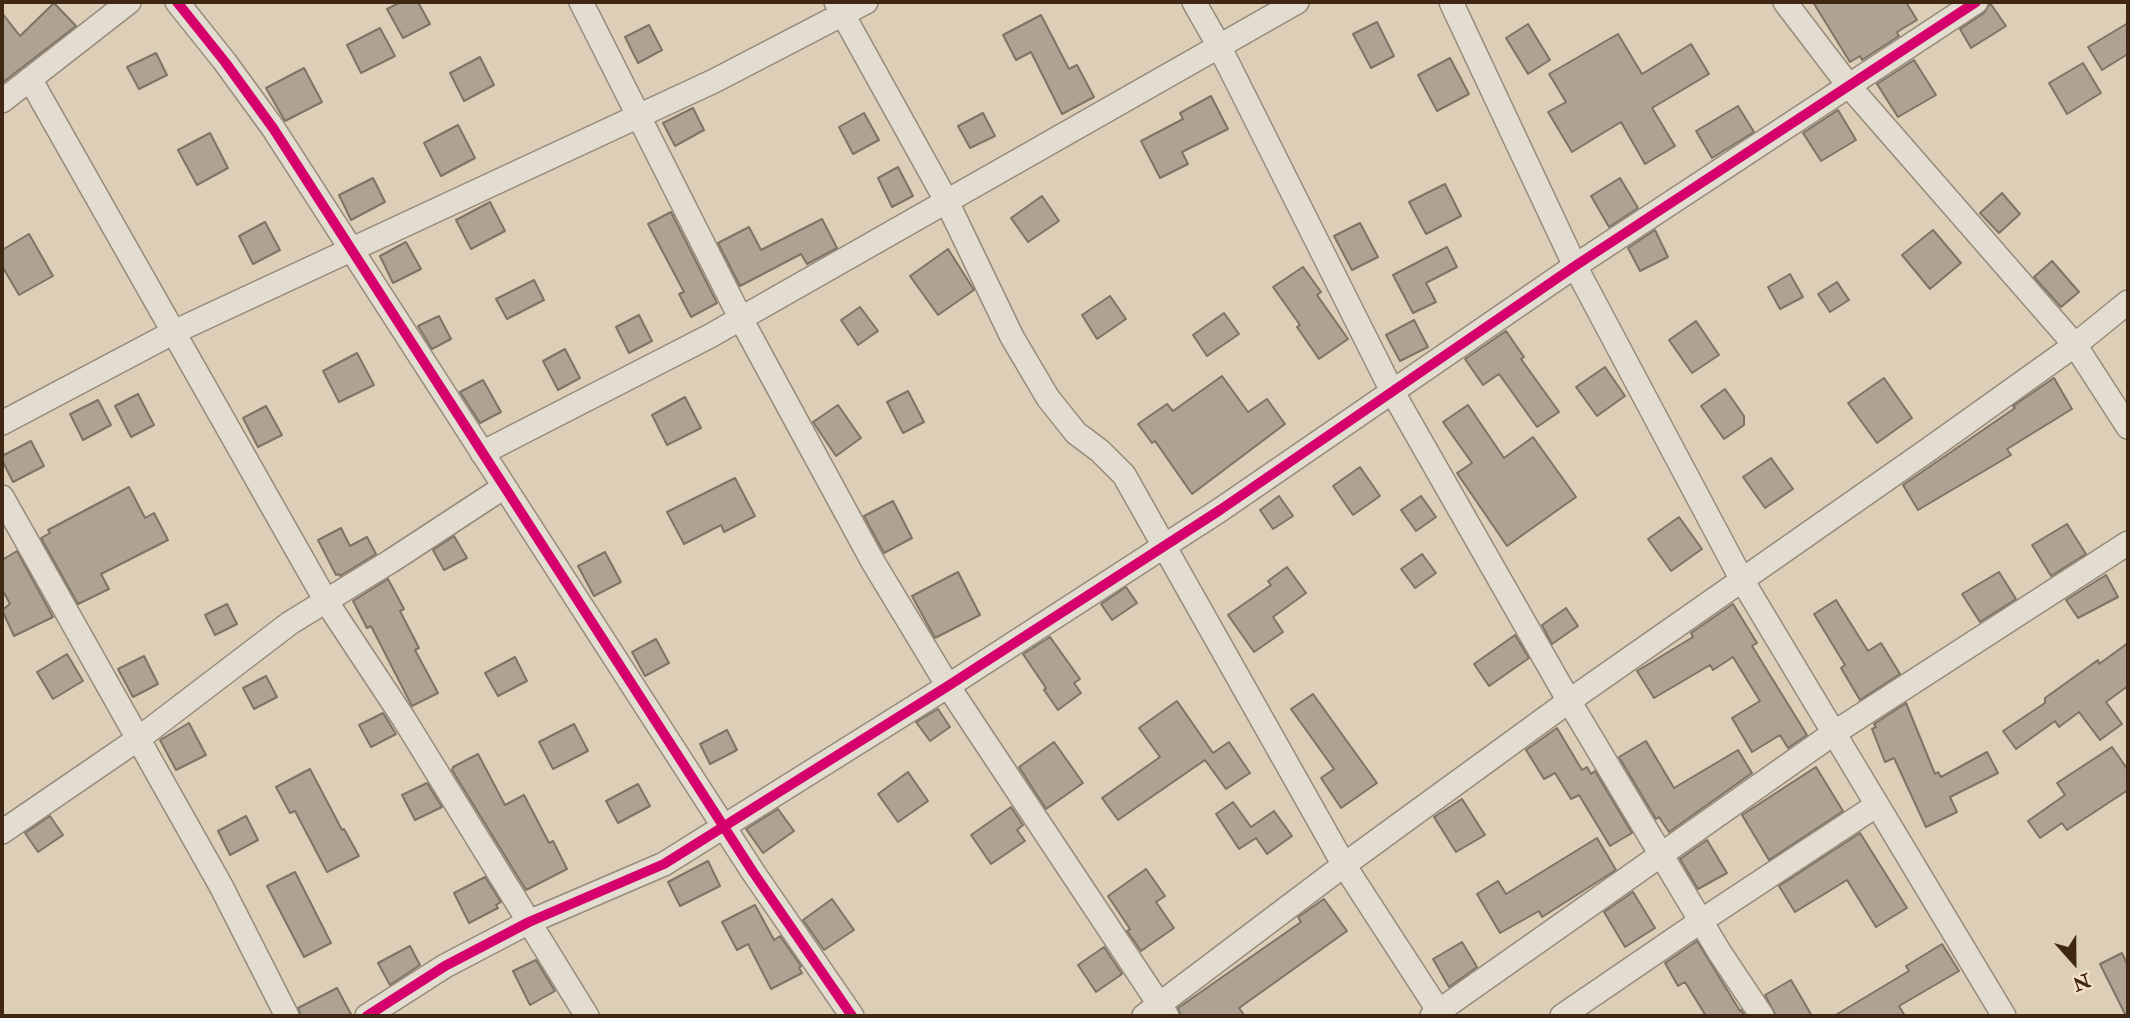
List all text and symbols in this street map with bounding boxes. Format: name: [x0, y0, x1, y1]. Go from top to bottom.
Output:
north arrow: [2039, 927, 2109, 997]
text: N: [2069, 967, 2094, 996]

